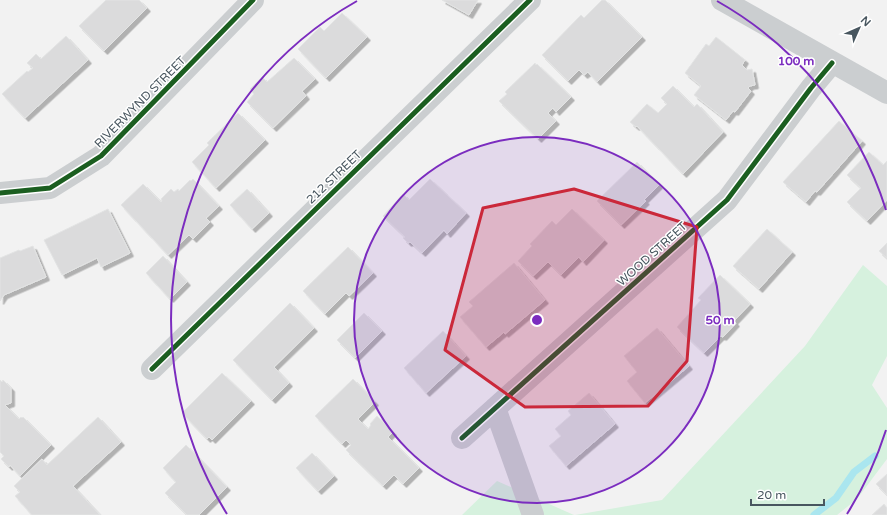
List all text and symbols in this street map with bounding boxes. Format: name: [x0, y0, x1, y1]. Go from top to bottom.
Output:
north arrow: [839, 8, 879, 48]
text: N: [858, 14, 873, 29]
street label: RIVERWYND STREET: [91, 53, 189, 151]
text: 100 m: [778, 54, 814, 68]
street label: 212 STREET: [304, 147, 365, 207]
street label: WOOD STREET: [614, 219, 690, 289]
centre of rings: [530, 313, 544, 327]
text: 50 m: [705, 313, 735, 327]
scale bar: [751, 481, 824, 507]
text: 20 m: [757, 488, 786, 502]

